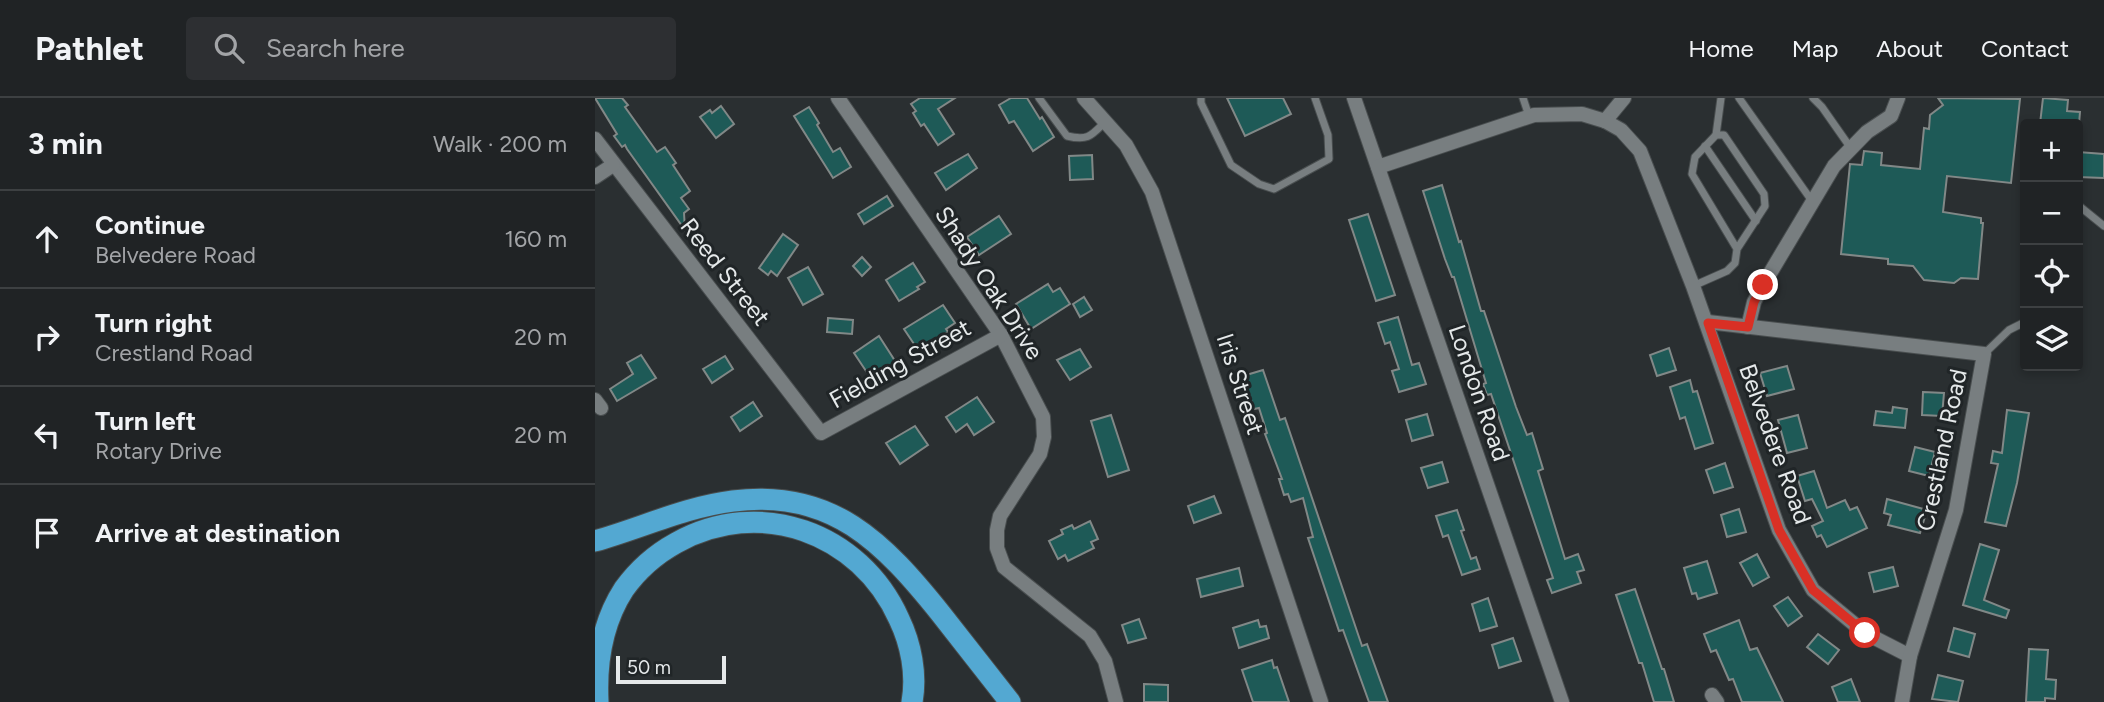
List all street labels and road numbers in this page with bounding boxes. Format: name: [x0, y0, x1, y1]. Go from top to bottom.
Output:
street label: Shady Oak Drive: [929, 201, 1050, 365]
street label: Reed Street: [674, 212, 776, 331]
street label: Fielding Street: [824, 313, 976, 414]
street label: London Road: [1443, 321, 1516, 465]
street label: Iris Street: [1211, 330, 1270, 438]
street label: Belvedere Road: [1733, 360, 1818, 528]
street label: Crestland Road: [1910, 366, 1973, 534]

